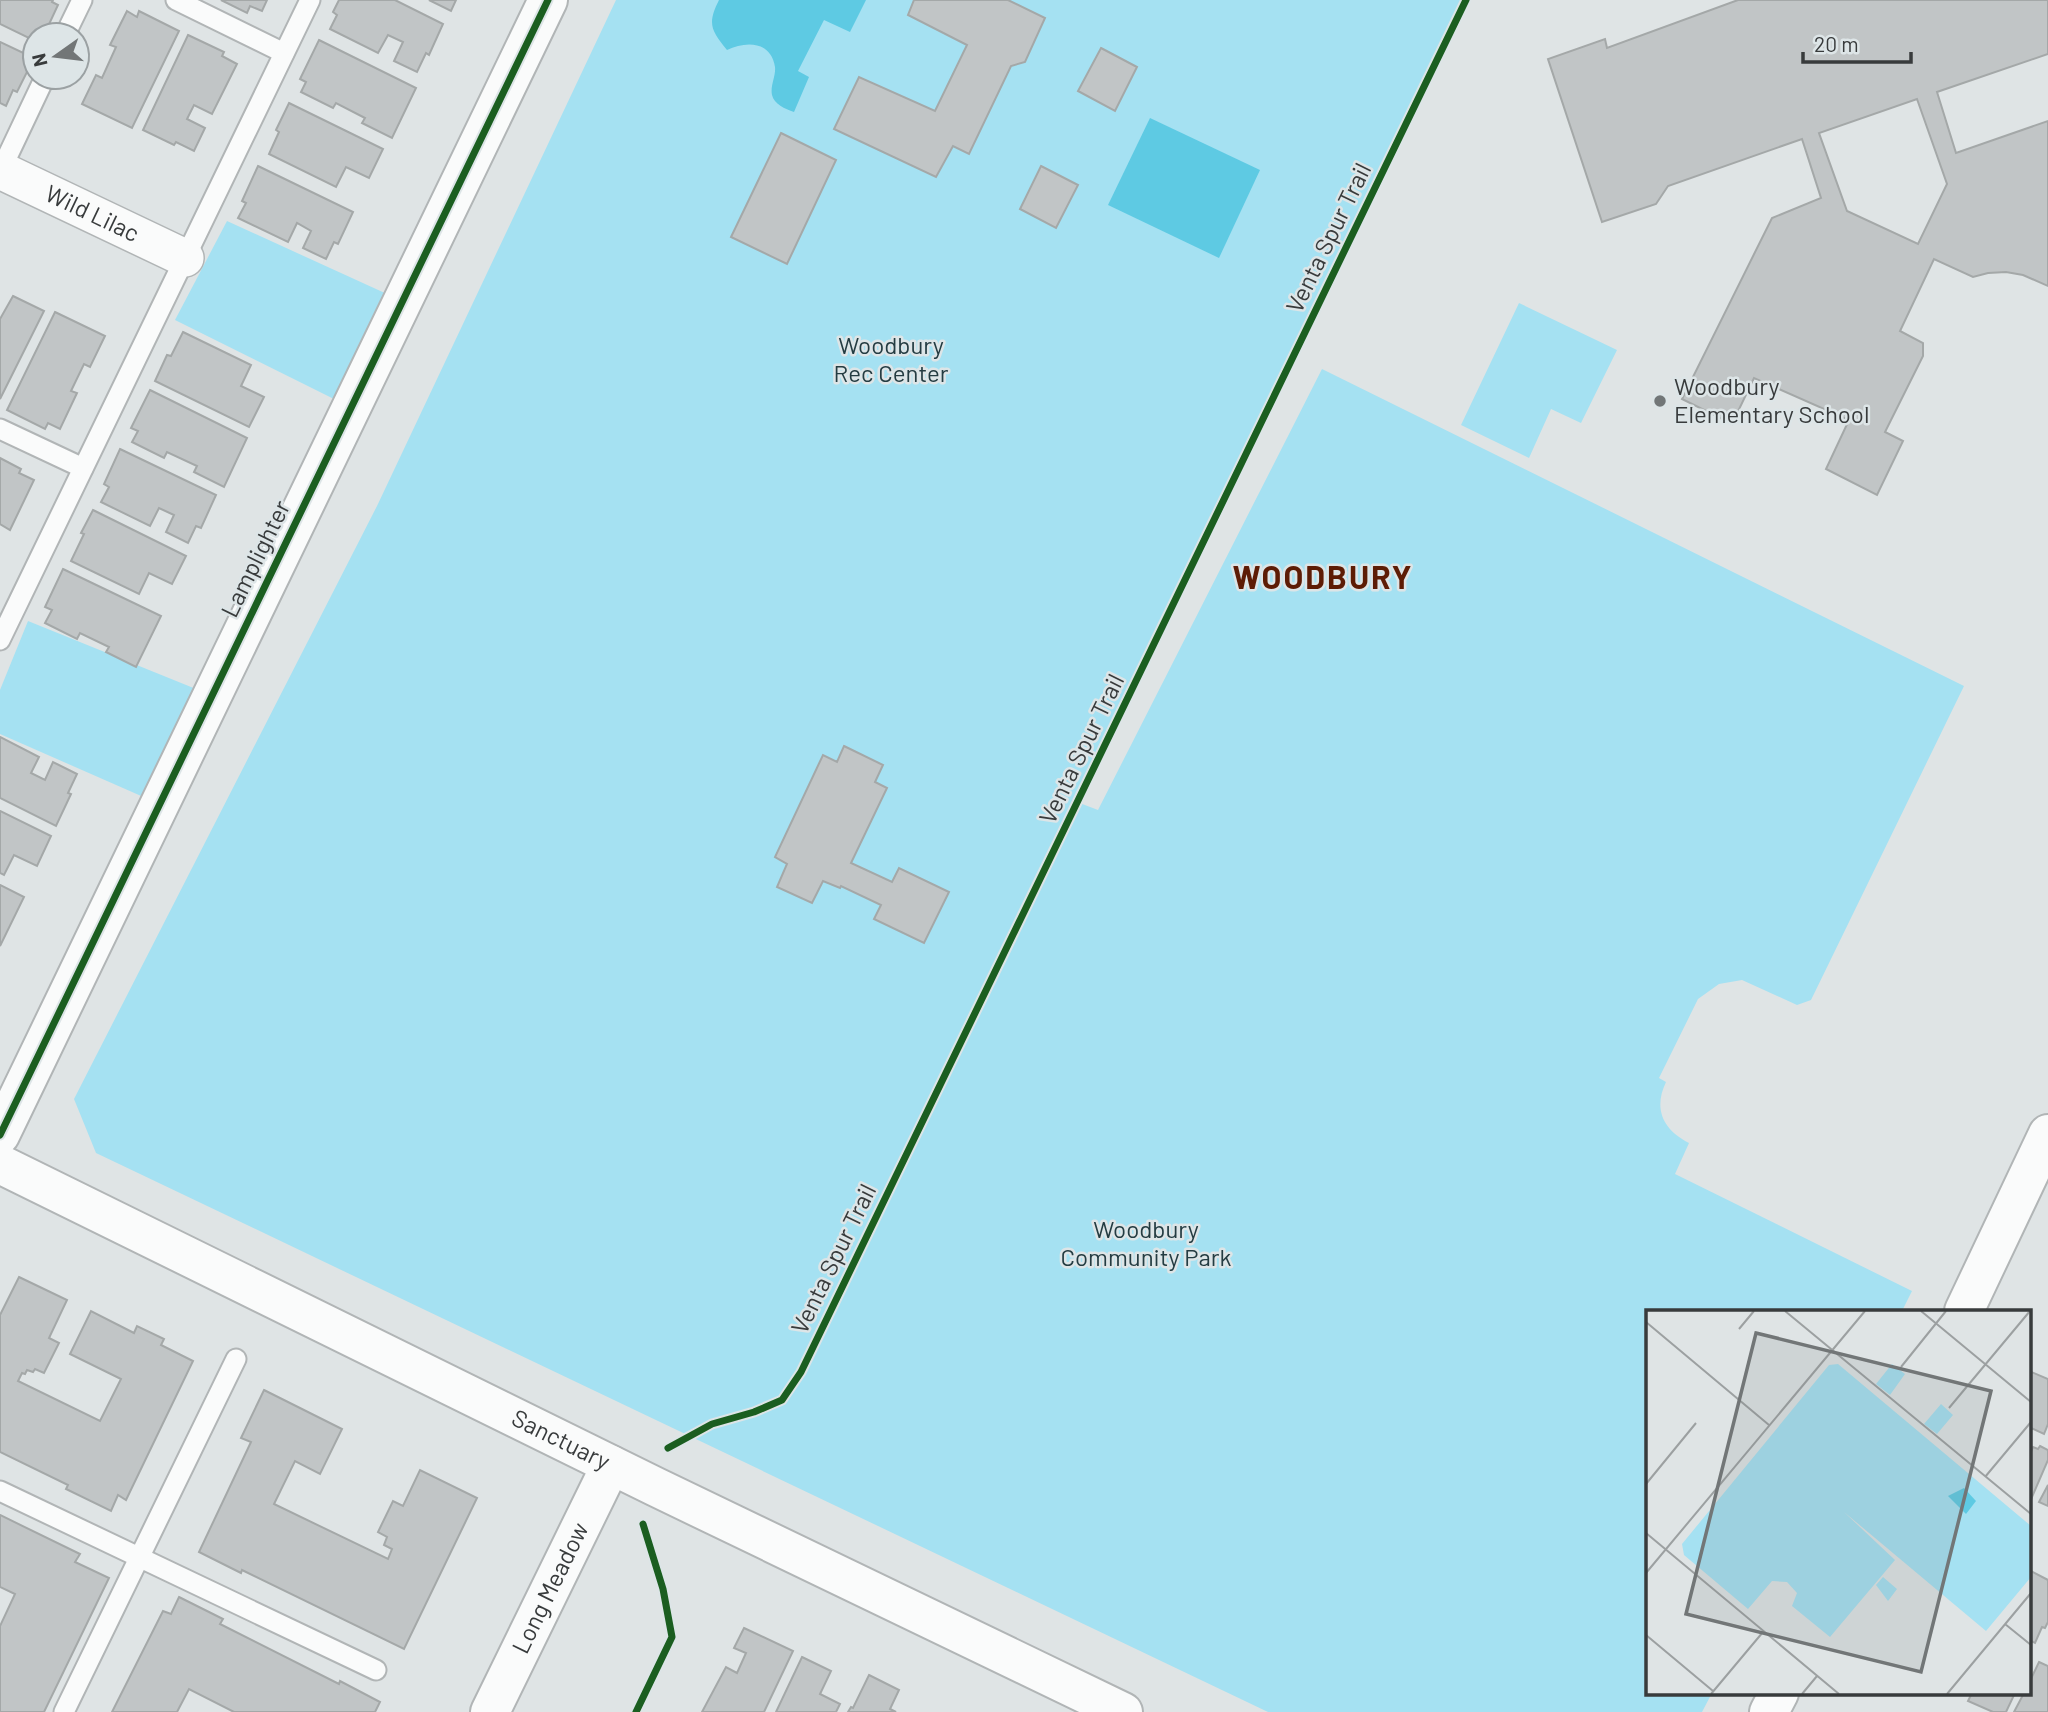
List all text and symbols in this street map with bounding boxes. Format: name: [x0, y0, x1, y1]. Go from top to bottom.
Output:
north arrow: [21, 21, 91, 91]
scale bar: [1803, 21, 1912, 65]
text: 20 m: [1814, 31, 1859, 56]
text: N: [26, 51, 52, 69]
street label: Venta Spur Trail: [1279, 158, 1376, 317]
street label: Wild Lilac: [41, 178, 144, 247]
park label: Woodbury Rec Center: [834, 330, 949, 387]
place label: Woodbury Elementary School: [1674, 371, 1869, 428]
marker: Woodbury Elementary School: [1652, 393, 1668, 409]
street label: Lamplighter: [214, 495, 295, 621]
district label: WOODBURY: [1233, 557, 1413, 595]
street label: Venta Spur Trail: [1032, 669, 1129, 828]
street label: Venta Spur Trail: [784, 1179, 881, 1338]
park label: Woodbury Community Park: [1061, 1214, 1232, 1271]
inset map: [1646, 1310, 2030, 1694]
street label: Sanctuary: [507, 1402, 615, 1475]
street label: Long Meadow: [505, 1517, 594, 1658]

